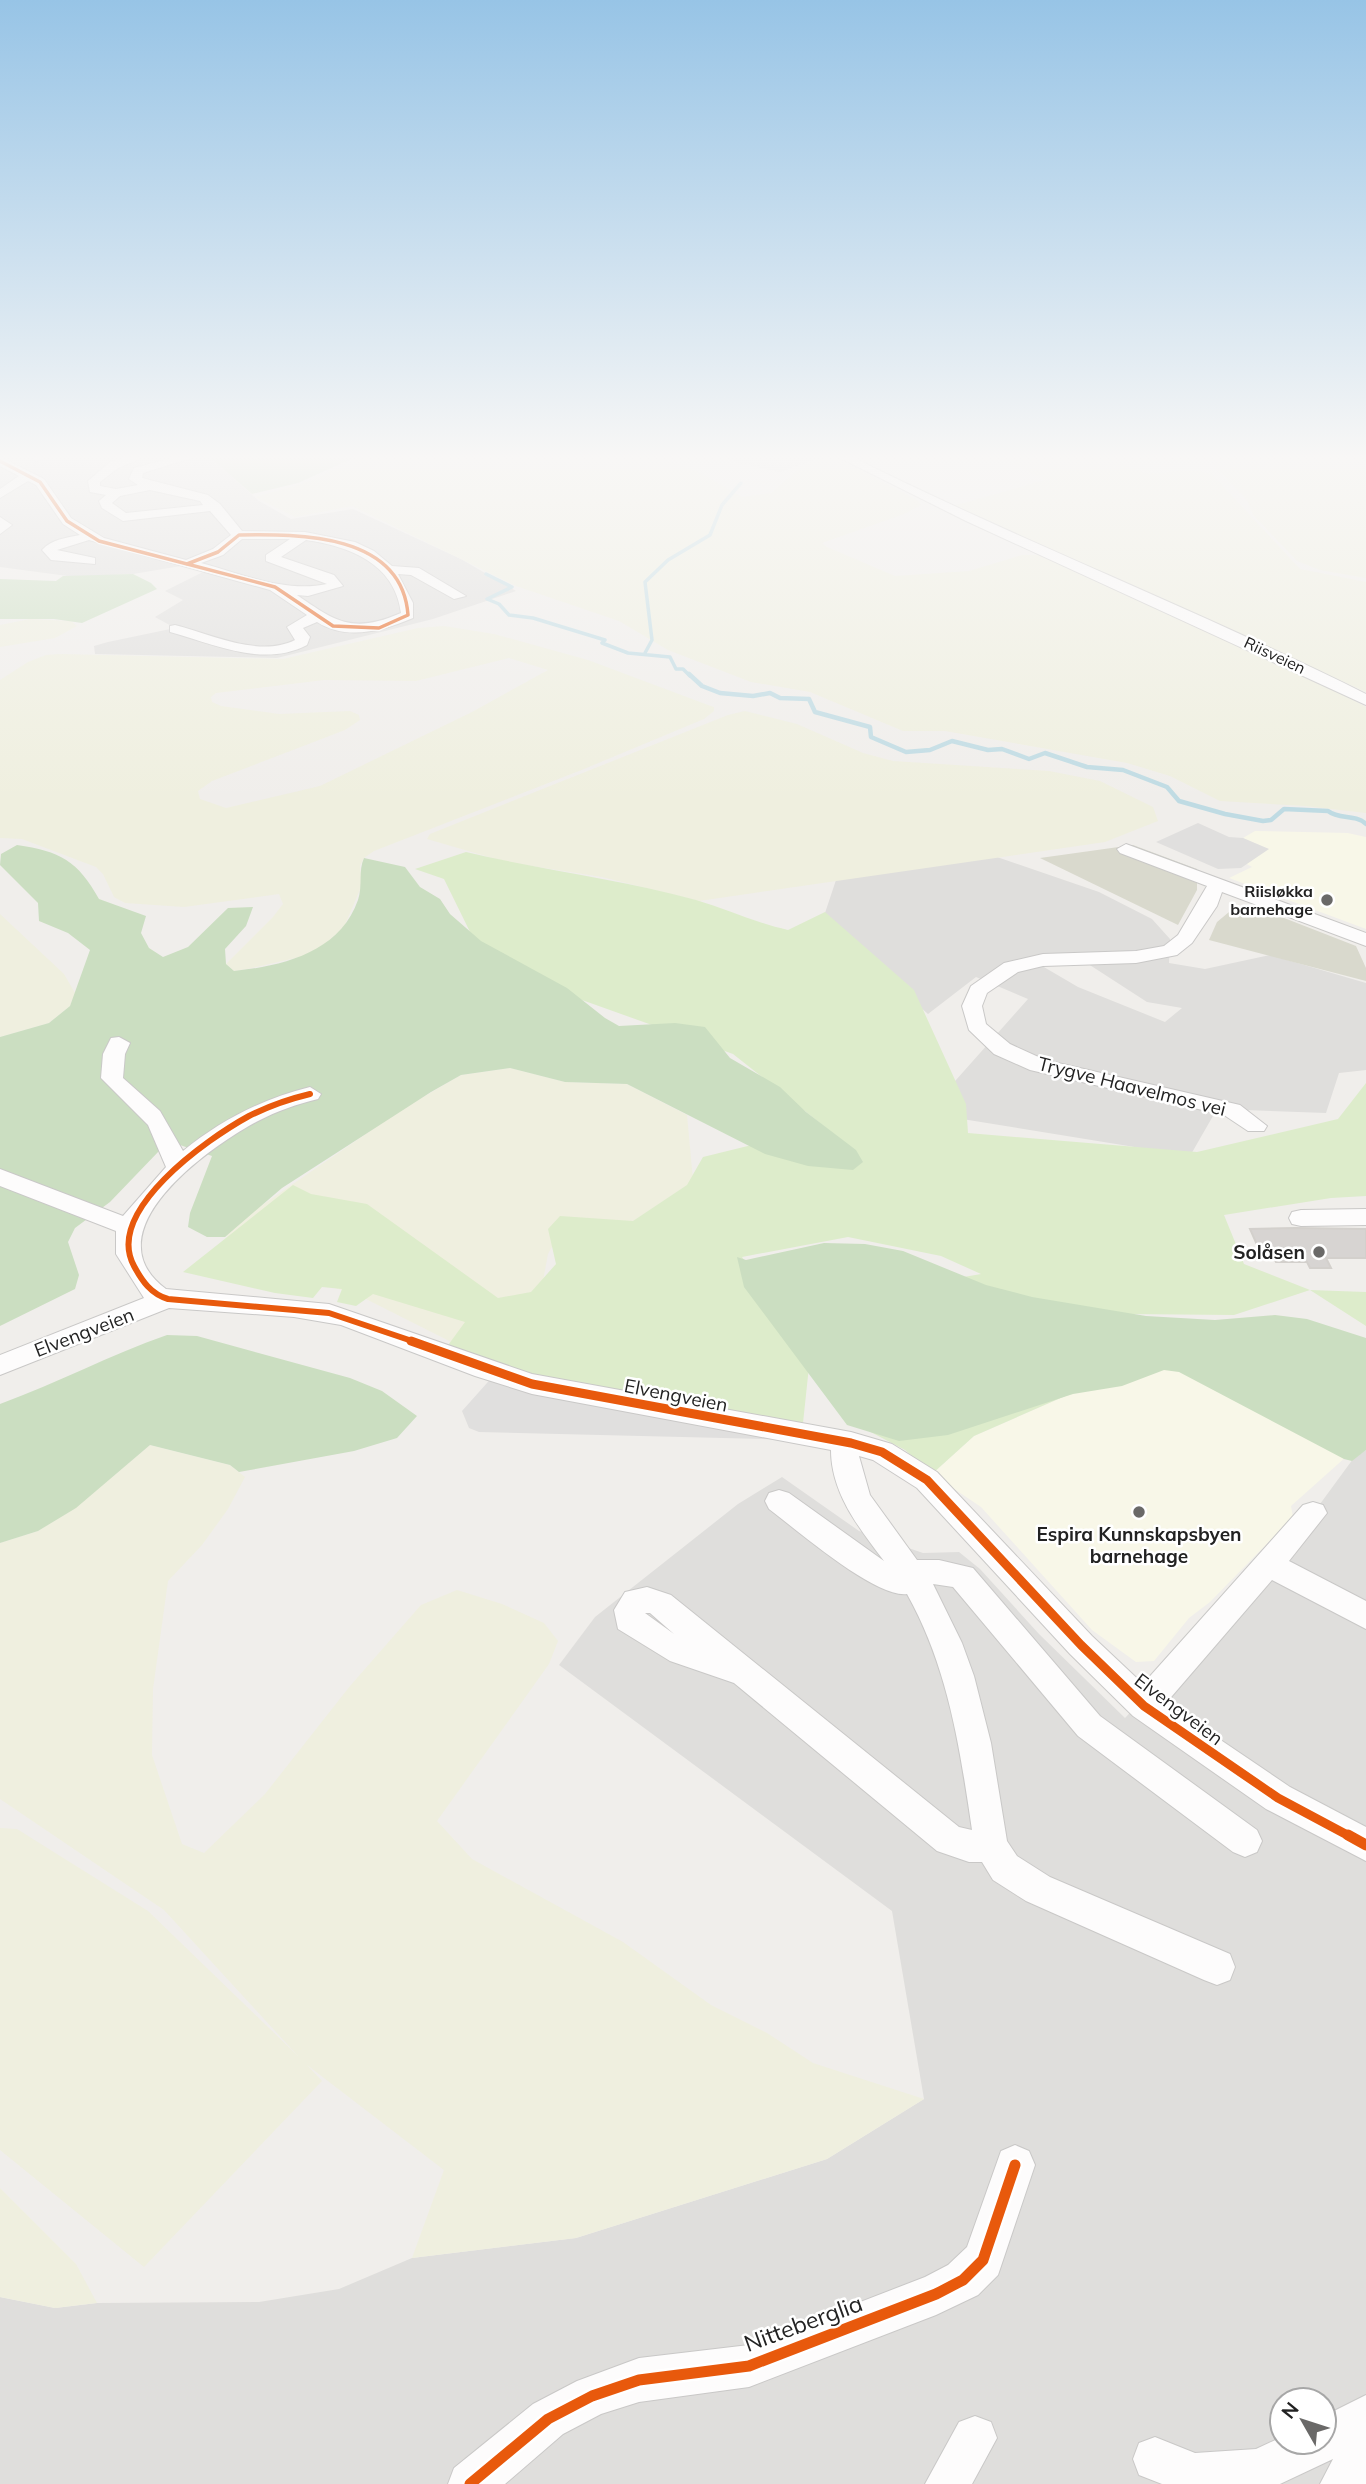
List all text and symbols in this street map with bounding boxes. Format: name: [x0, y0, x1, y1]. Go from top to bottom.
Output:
street label: Riisveien: [1241, 632, 1309, 678]
place label: Riisløkka barnehage: [1230, 881, 1313, 919]
marker: Riisløkka barnehage: [1319, 892, 1335, 908]
street label: Trygve Haavelmos vei: [1035, 1051, 1229, 1121]
place label: Solåsen: [1233, 1240, 1305, 1264]
marker: Solåsen: [1311, 1244, 1327, 1260]
street label: Elvengveien: [31, 1302, 137, 1362]
street label: Elvengveien: [622, 1373, 730, 1417]
marker: Espira Kunnskapsbyen barnehage: [1131, 1504, 1147, 1520]
place label: Espira Kunnskapsbyen barnehage: [1036, 1522, 1242, 1568]
street label: Elvengveien: [1130, 1668, 1228, 1750]
street label: Nitteberglia: [740, 2288, 866, 2358]
north arrow: [1268, 2386, 1338, 2456]
text: N: [1276, 2397, 1304, 2423]

